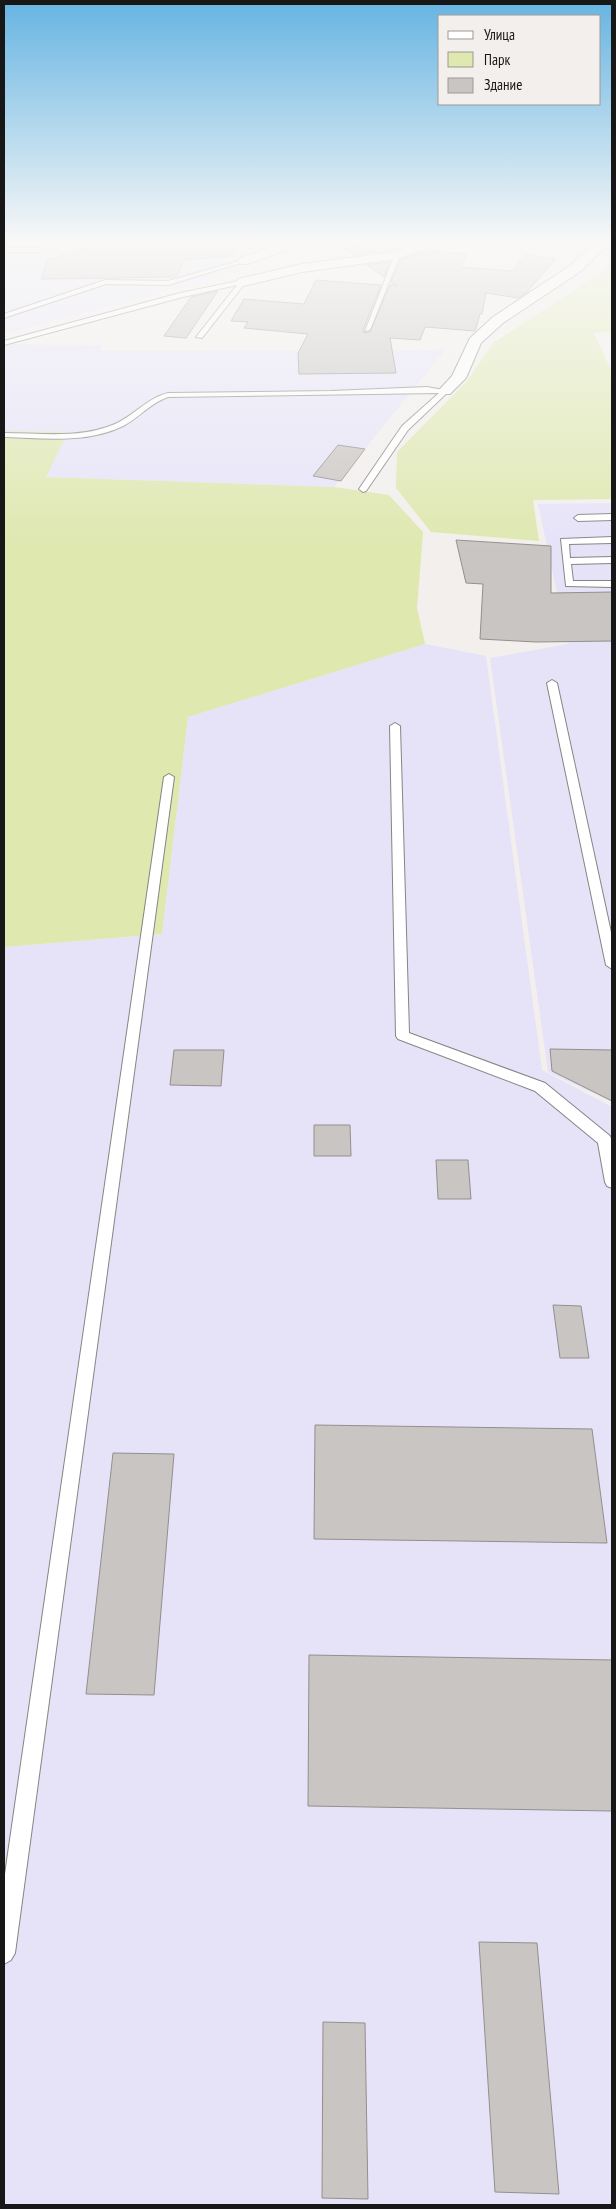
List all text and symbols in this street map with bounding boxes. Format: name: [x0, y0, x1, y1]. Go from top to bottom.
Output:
legend: [438, 15, 601, 105]
text: Улица: [484, 25, 515, 44]
text: Парк: [484, 50, 510, 69]
text: Здание: [484, 75, 522, 94]

